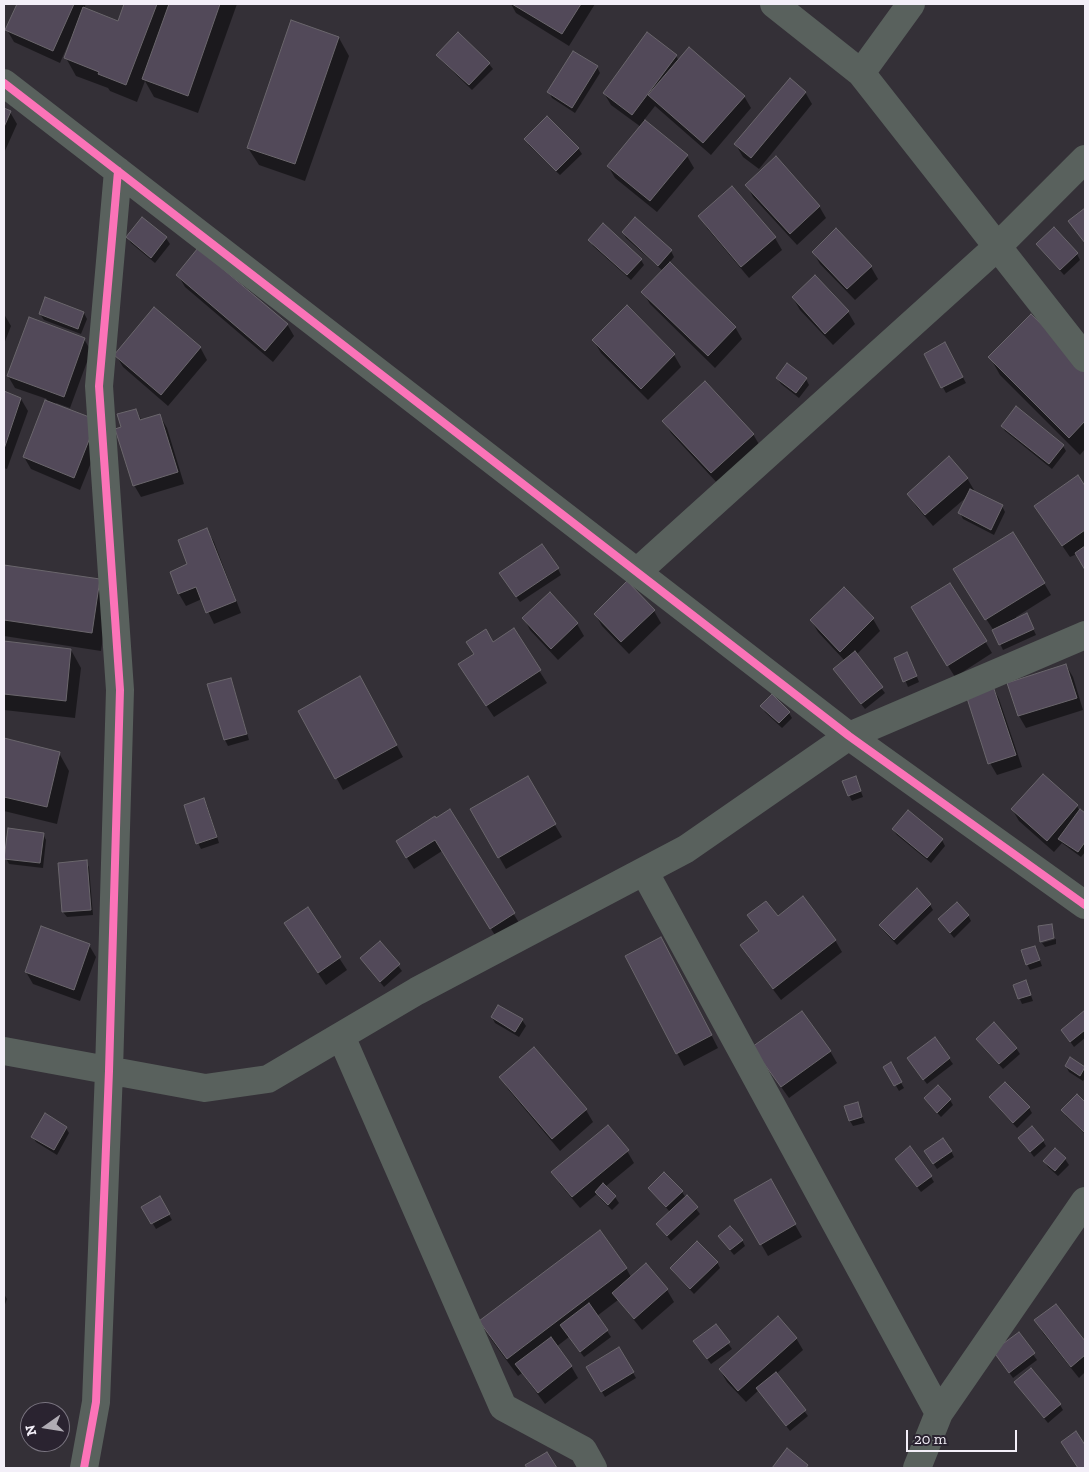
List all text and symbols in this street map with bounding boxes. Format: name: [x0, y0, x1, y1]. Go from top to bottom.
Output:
north arrow: [20, 1402, 70, 1452]
scale bar: [909, 1420, 1020, 1452]
text: N: [21, 1423, 40, 1437]
text: 20 m: [914, 1430, 947, 1448]

